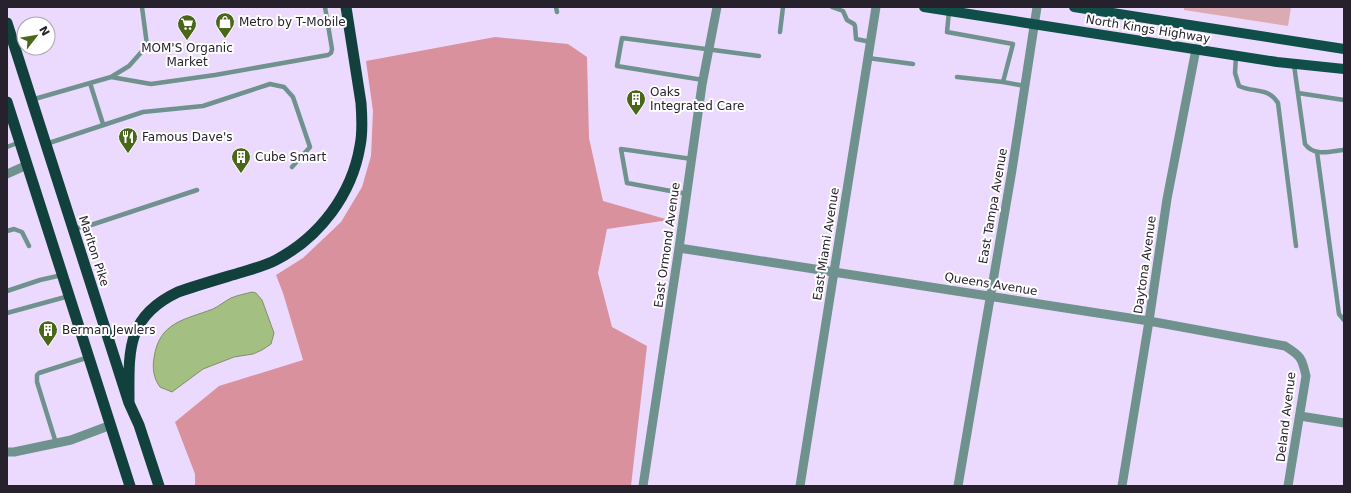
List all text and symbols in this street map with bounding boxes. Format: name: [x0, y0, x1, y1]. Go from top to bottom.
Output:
shop icon: Metro by T-Mobile: [214, 11, 236, 39]
street label: North Kings Highway: [1085, 12, 1211, 46]
supermarket icon: MOM'S Organic Market: [176, 13, 198, 41]
place label: Metro by T-Mobile: [239, 15, 346, 29]
north arrow: [16, 16, 56, 56]
text: N: [36, 24, 52, 38]
place label: MOM'S Organic Market: [141, 41, 233, 69]
place label: Oaks Integrated Care: [650, 85, 744, 113]
building icon: Oaks Integrated Care: [625, 88, 647, 116]
restaurant icon: Famous Dave's: [117, 126, 139, 154]
place label: Famous Dave's: [142, 130, 233, 144]
building icon: Cube Smart: [230, 146, 252, 174]
street label: East Tampa Avenue: [976, 147, 1010, 265]
place label: Cube Smart: [255, 150, 326, 164]
street label: East Ormond Avenue: [651, 181, 683, 309]
street label: East Miami Avenue: [810, 187, 842, 301]
street label: Marlton Pike: [76, 214, 112, 288]
street label: Daytona Avenue: [1131, 215, 1159, 315]
street label: Queens Avenue: [943, 270, 1039, 298]
building icon: Berman Jewlers: [37, 319, 59, 347]
place label: Berman Jewlers: [62, 323, 155, 337]
street label: Deland Avenue: [1274, 371, 1298, 463]

